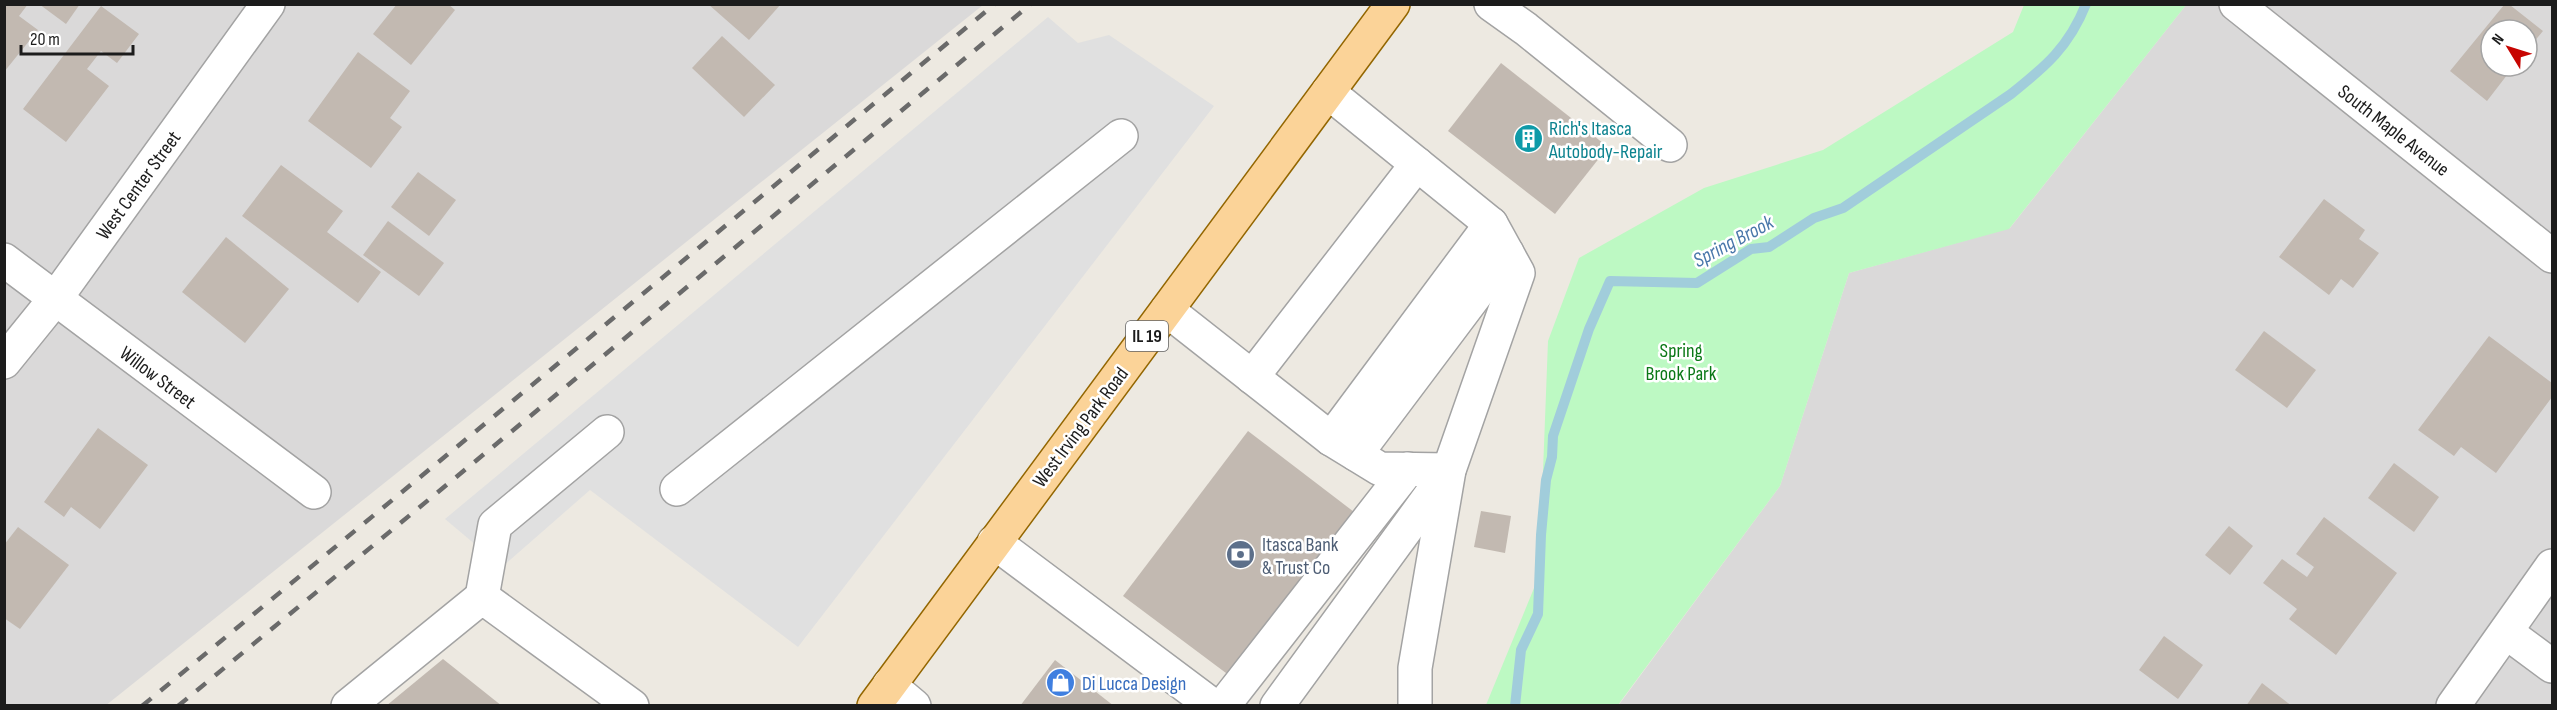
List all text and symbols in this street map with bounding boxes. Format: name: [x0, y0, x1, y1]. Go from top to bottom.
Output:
scale bar: [21, 18, 134, 56]
north arrow: [2479, 18, 2539, 78]
text: 20 m: [30, 29, 60, 50]
text: N: [2488, 30, 2508, 49]
street label: South Maple Avenue: [2333, 80, 2454, 182]
place label: Rich's Itasca Autobody-Repair: [1548, 117, 1663, 164]
building icon: Rich's Itasca Autobody-Repair: [1512, 123, 1544, 155]
street label: West Center Street: [91, 127, 186, 245]
water label: Spring Brook: [1689, 209, 1779, 273]
road number: IL 19: [1126, 321, 1168, 351]
park label: Spring Brook Park: [1646, 339, 1717, 386]
street label: Willow Street: [115, 341, 200, 414]
street label: West Irving Park Road: [1028, 363, 1134, 492]
place label: Itasca Bank & Trust Co: [1262, 533, 1339, 580]
bank icon: Itasca Bank & Trust Co: [1225, 539, 1257, 571]
shop icon: Di Lucca Design: [1045, 667, 1077, 699]
place label: Di Lucca Design: [1082, 672, 1186, 696]

